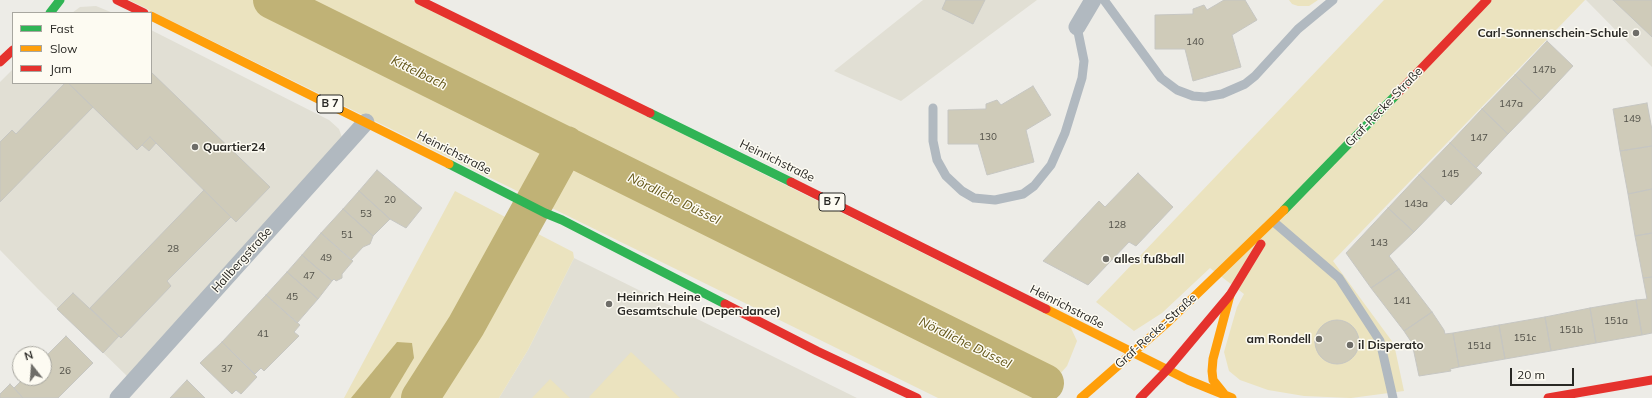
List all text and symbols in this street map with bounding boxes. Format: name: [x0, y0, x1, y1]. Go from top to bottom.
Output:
legend: [12, 12, 152, 84]
text: Fast: [50, 21, 74, 36]
place label: Carl-Sonnenschein-Schule: [1477, 26, 1628, 40]
marker: Carl-Sonnenschein-Schule: [1631, 28, 1641, 38]
house number: 140: [1186, 36, 1204, 48]
text: Slow: [50, 41, 78, 56]
water label: Kittelbach: [389, 53, 449, 93]
text: Jam: [50, 61, 72, 76]
street label: Graf-Recke-Straße: [1342, 64, 1426, 150]
house number: 147b: [1532, 64, 1556, 76]
road number: B 7: [317, 95, 343, 113]
house number: 147a: [1499, 98, 1523, 110]
house number: 149: [1623, 113, 1641, 125]
street label: Heinrichstraße: [414, 128, 494, 178]
house number: 130: [979, 131, 997, 143]
house number: 147: [1470, 132, 1488, 144]
street label: Heinrichstraße: [737, 137, 817, 185]
place label: Quartier24: [203, 140, 265, 154]
marker: Quartier24: [190, 142, 200, 152]
house number: 145: [1441, 168, 1459, 180]
water label: Nördliche Düssel: [625, 170, 723, 228]
road number: B 7: [819, 193, 845, 211]
house number: 20: [384, 194, 396, 206]
house number: 143a: [1404, 198, 1428, 210]
house number: 53: [360, 208, 372, 220]
house number: 128: [1108, 219, 1126, 231]
street label: Hallbergstraße: [209, 224, 275, 296]
house number: 51: [341, 229, 353, 241]
house number: 143: [1370, 237, 1388, 249]
house number: 28: [167, 243, 179, 255]
house number: 49: [320, 252, 332, 264]
place label: alles fußball: [1114, 252, 1184, 266]
marker: alles fußball: [1101, 254, 1111, 264]
house number: 47: [303, 270, 315, 282]
street label: Heinrichstraße: [1027, 282, 1107, 332]
place label: Heinrich Heine Gesamtschule (Dependance): [617, 290, 781, 318]
house number: 45: [286, 291, 298, 303]
street label: Graf-Recke-Straße: [1112, 291, 1200, 371]
house number: 141: [1393, 295, 1411, 307]
marker: Heinrich Heine Gesamtschule (Dependance): [604, 299, 614, 309]
water label: Nördliche Düssel: [916, 314, 1014, 372]
house number: 151a: [1604, 315, 1628, 327]
house number: 151b: [1559, 324, 1583, 336]
house number: 41: [257, 328, 269, 340]
place label: am Rondell: [1247, 332, 1311, 346]
house number: 151c: [1514, 332, 1536, 344]
marker: am Rondell: [1314, 334, 1324, 344]
place label: il Disperato: [1358, 338, 1424, 352]
marker: il Disperato: [1345, 340, 1355, 350]
house number: 151d: [1467, 340, 1491, 352]
north arrow: [12, 346, 52, 386]
text: N: [23, 348, 35, 363]
scale bar: [1512, 360, 1576, 386]
house number: 37: [221, 363, 233, 375]
house number: 26: [59, 365, 71, 377]
text: 20 m: [1517, 367, 1545, 382]

